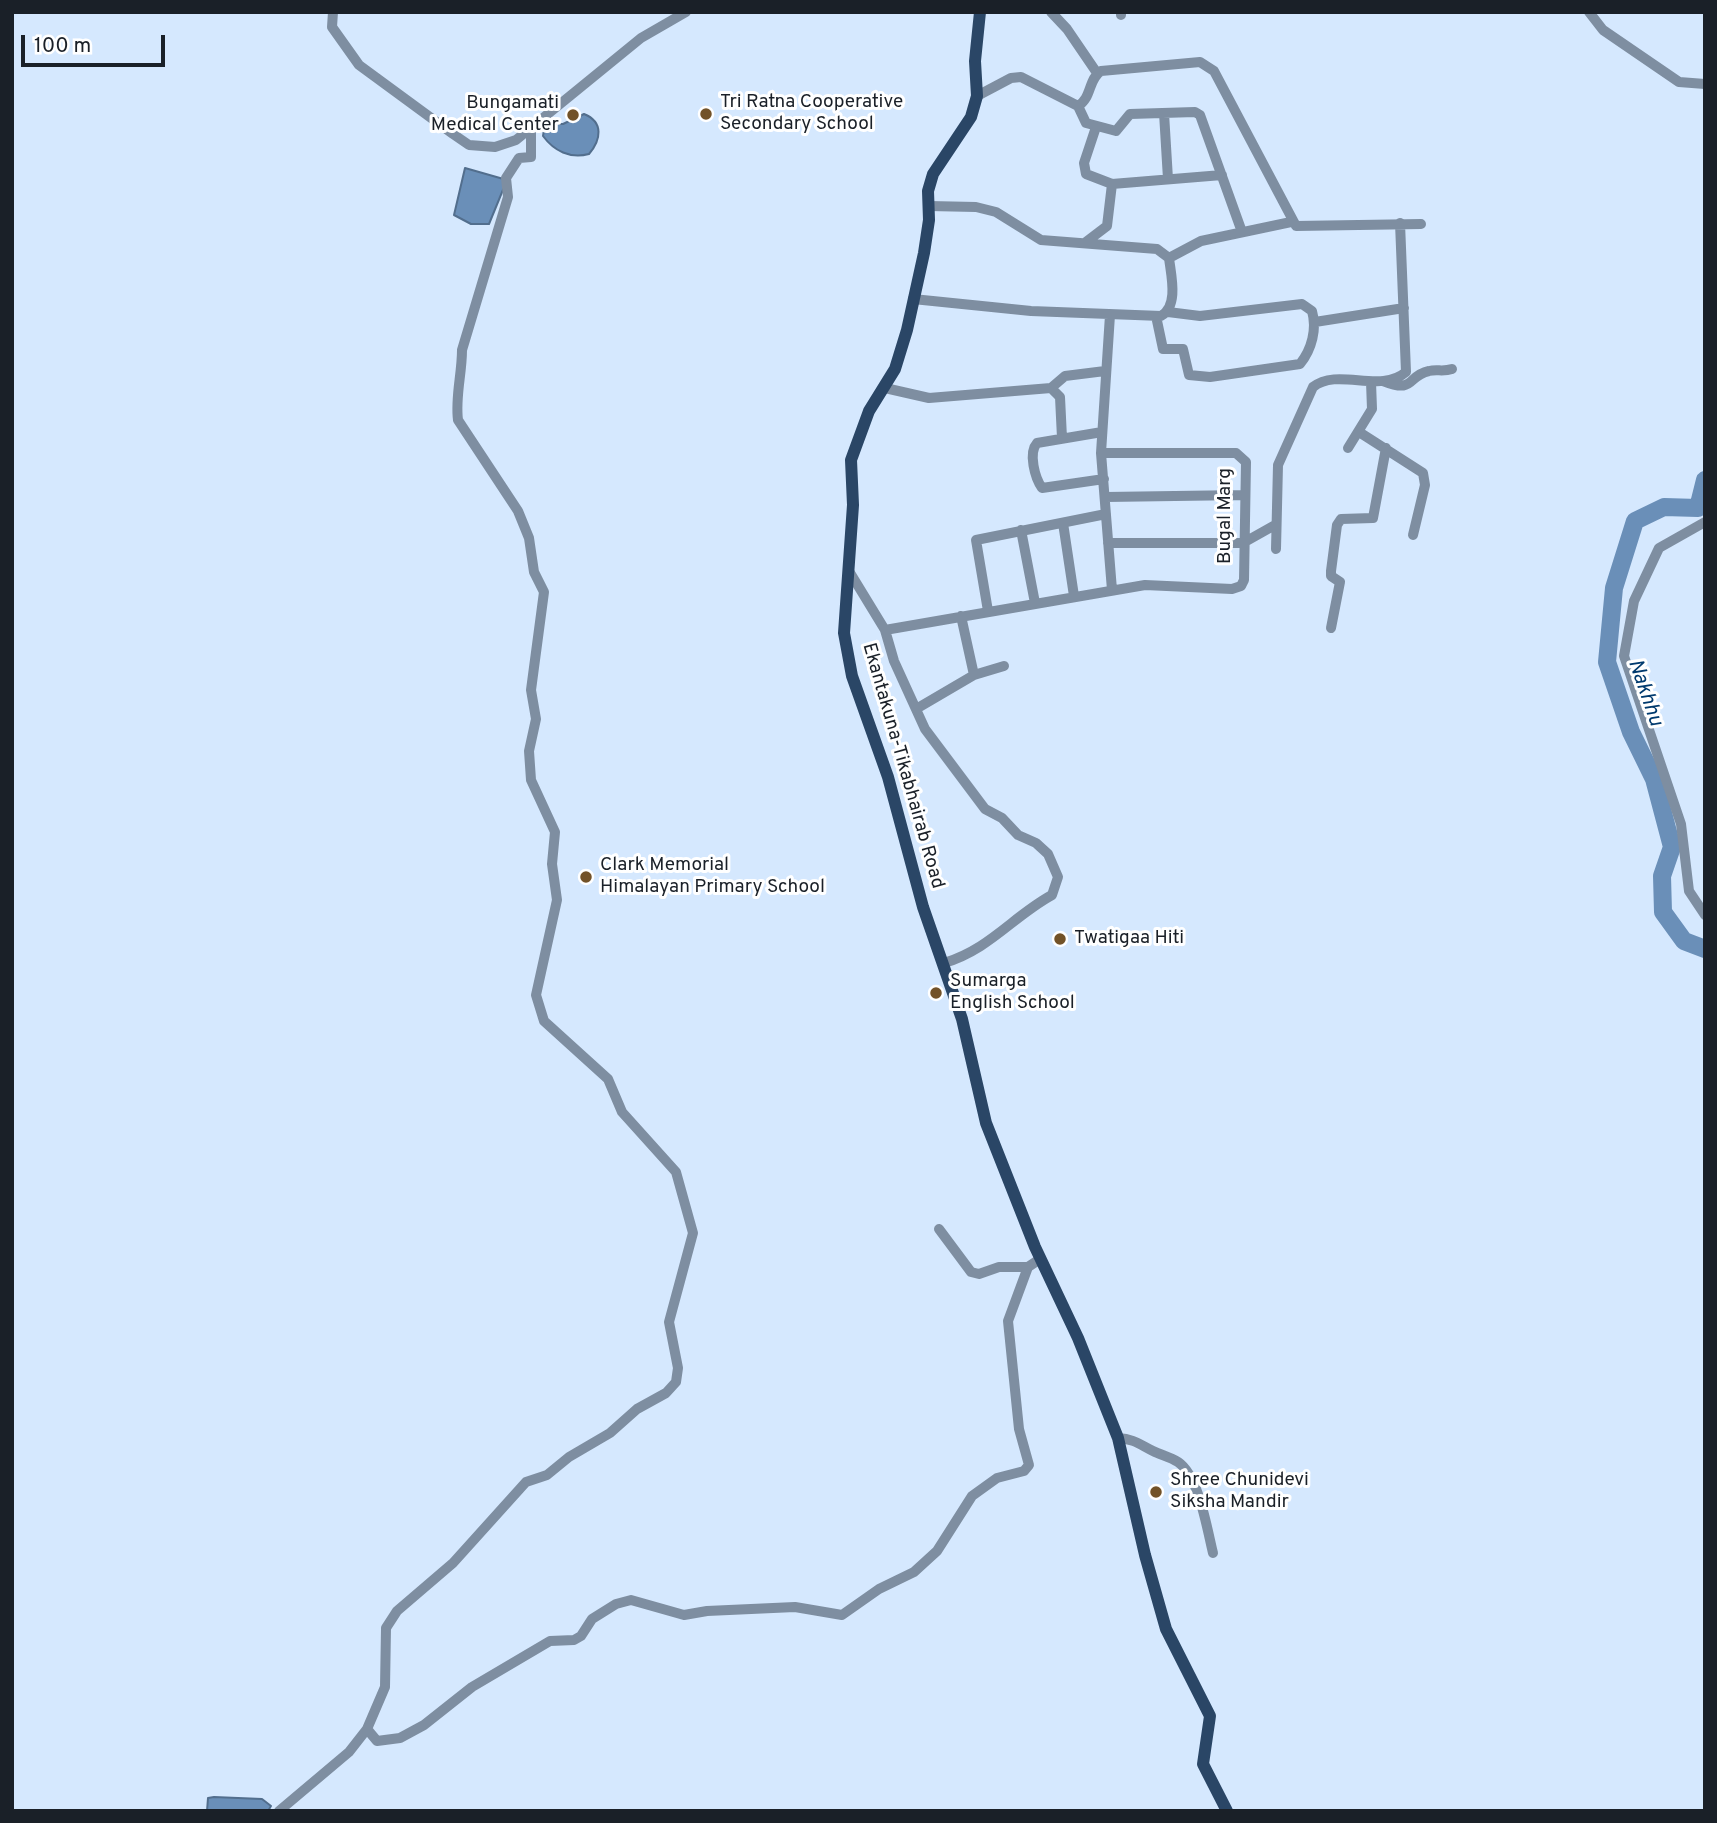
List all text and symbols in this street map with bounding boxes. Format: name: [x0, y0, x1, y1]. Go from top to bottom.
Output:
scale bar: [24, 21, 168, 65]
text: 100 m: [34, 33, 91, 60]
place label: Tri Ratna Cooperative Secondary School: [720, 92, 903, 136]
place label: Bungamati Medical Center: [431, 93, 559, 137]
marker: Tri Ratna Cooperative Secondary School: [698, 106, 714, 122]
marker: Bungamati Medical Center: [565, 107, 581, 123]
street label: Bugal Marg: [1215, 468, 1237, 564]
street label: Ekantakuna-Tikabhairab Road: [856, 640, 948, 892]
water label: Nakhhu: [1621, 656, 1667, 730]
place label: Clark Memorial Himalayan Primary School: [600, 855, 825, 899]
marker: Clark Memorial Himalayan Primary School: [578, 869, 594, 885]
place label: Twatigaa Hiti: [1074, 928, 1184, 950]
marker: Twatigaa Hiti: [1052, 931, 1068, 947]
place label: Sumarga English School: [950, 971, 1075, 1015]
marker: Sumarga English School: [928, 985, 944, 1001]
place label: Shree Chunidevi Siksha Mandir: [1170, 1470, 1309, 1514]
marker: Shree Chunidevi Siksha Mandir: [1148, 1484, 1164, 1500]

